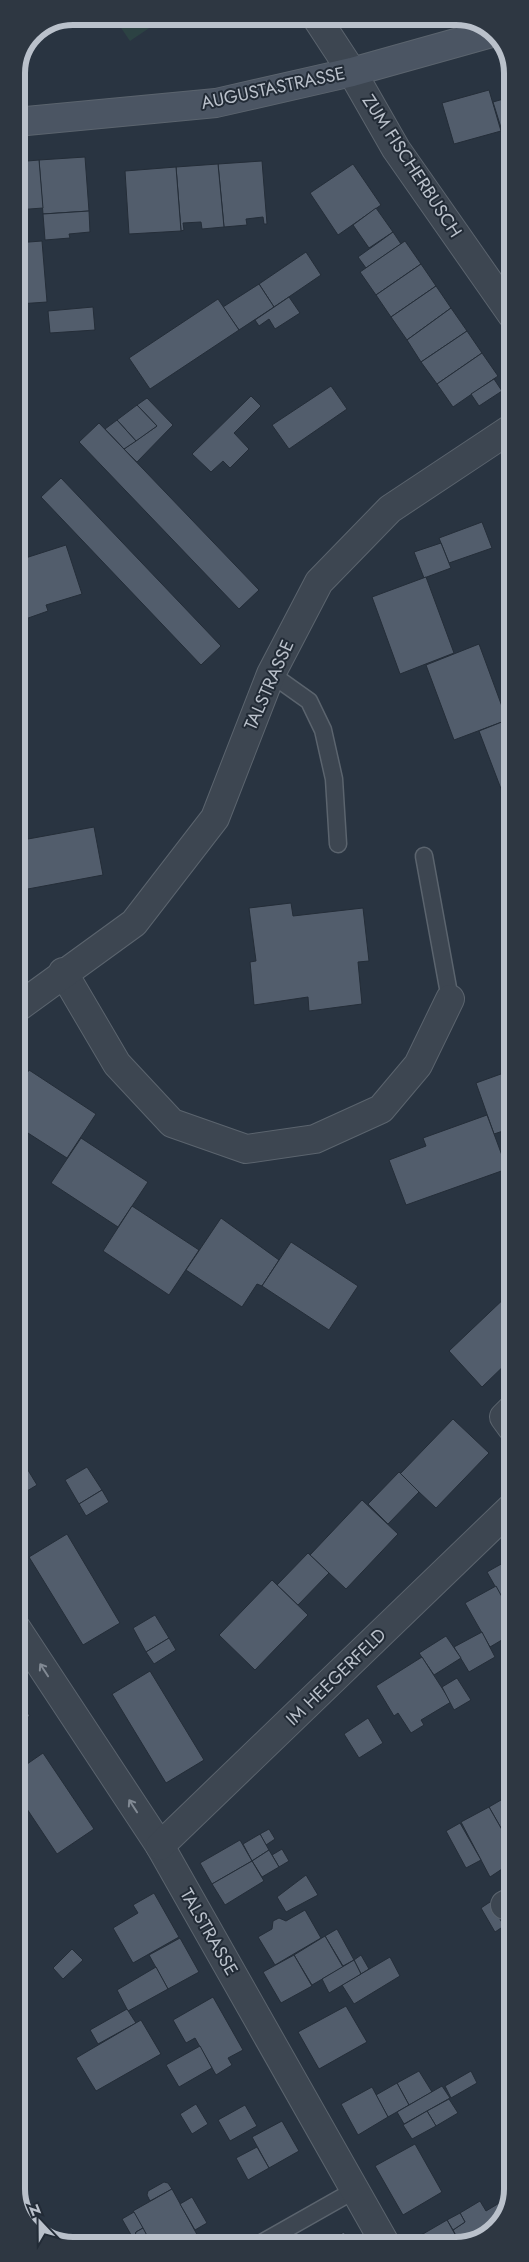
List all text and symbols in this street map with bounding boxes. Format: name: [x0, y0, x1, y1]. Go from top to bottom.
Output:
street label: AUGUSTASTRASSE: [199, 60, 347, 116]
street label: ZUM FISCHERBUSCH: [356, 89, 468, 243]
street label: TALSTRASSE: [238, 636, 300, 734]
street label: IM HEEGERFELD: [280, 1622, 392, 1732]
one-way arrow: [39, 1663, 49, 1677]
one-way arrow: [128, 1799, 138, 1813]
street label: TALSTRASSE: [174, 1884, 244, 1980]
north arrow: [15, 2197, 65, 2247]
text: N: [26, 2199, 44, 2221]

